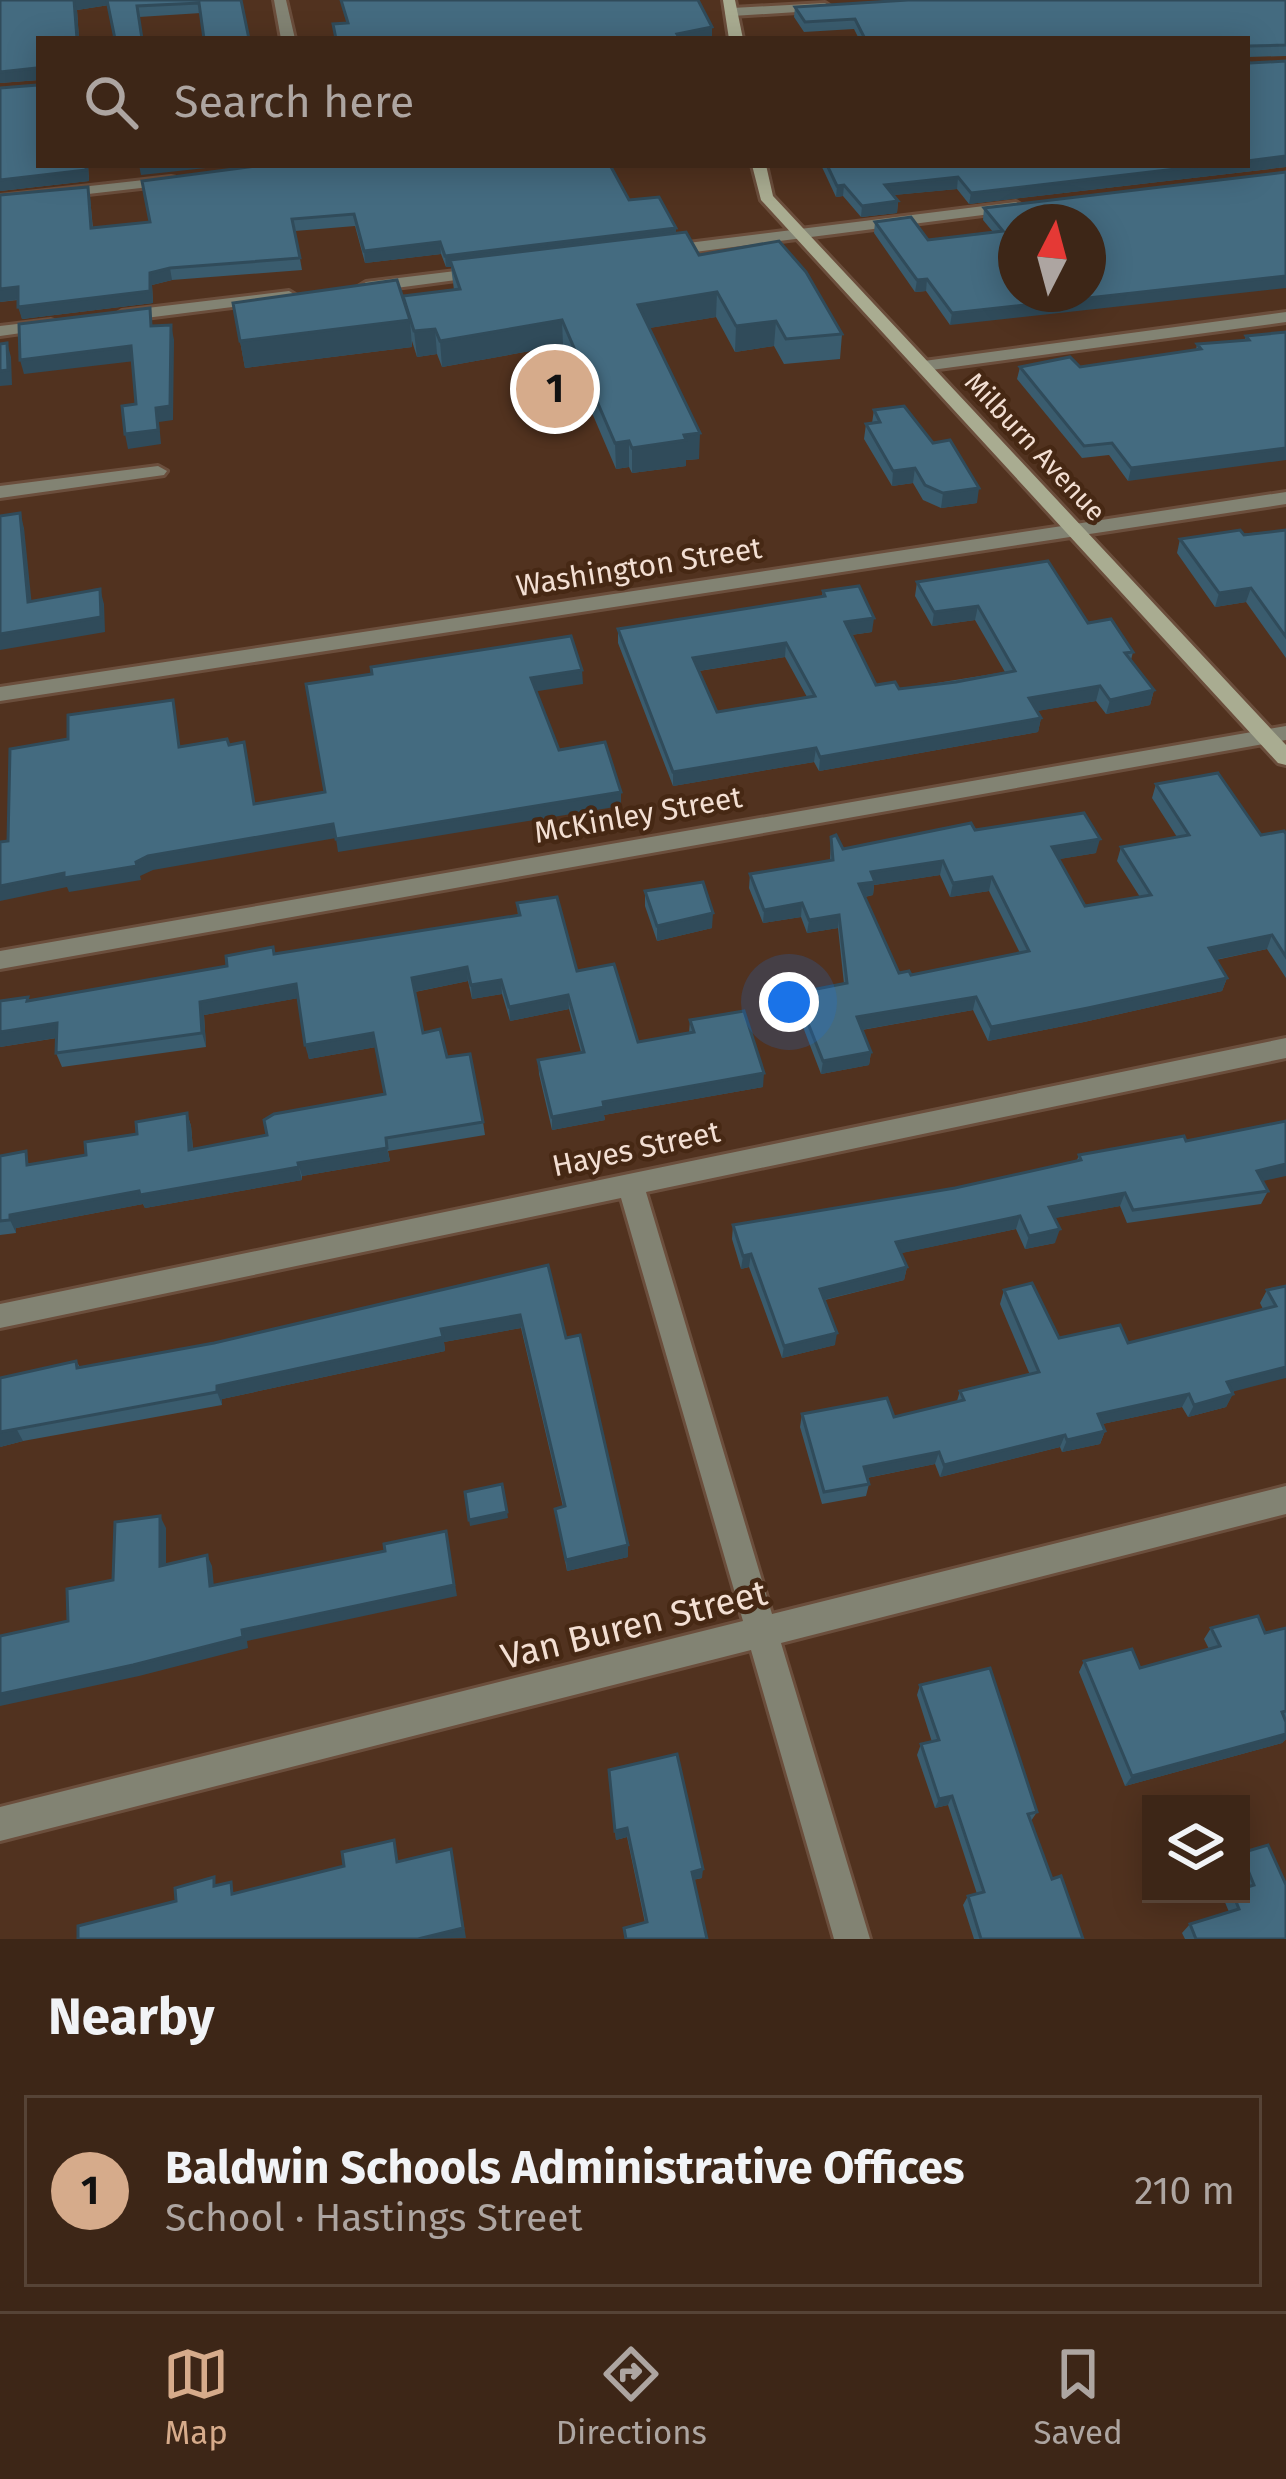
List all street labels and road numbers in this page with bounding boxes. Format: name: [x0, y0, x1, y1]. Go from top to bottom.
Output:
street label: Milburn Avenue: [958, 366, 1112, 528]
street label: Washington Street: [514, 530, 764, 604]
street label: McKinley Street: [531, 779, 745, 851]
street label: Hayes Street: [549, 1114, 723, 1184]
street label: Van Buren Street: [497, 1571, 771, 1679]

